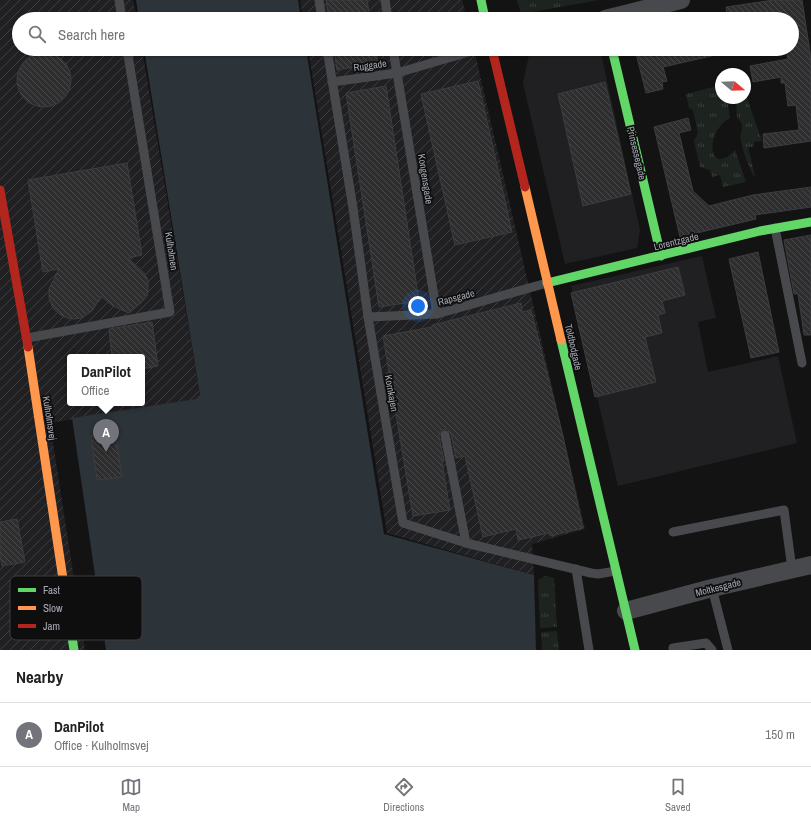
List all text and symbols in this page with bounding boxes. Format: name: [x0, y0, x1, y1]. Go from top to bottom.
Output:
search box: [12, 12, 799, 56]
icon: search: [26, 23, 48, 45]
text: Search here: [58, 24, 125, 45]
street label: Ruggade: [353, 57, 388, 74]
north arrow: [715, 68, 751, 104]
street label: Prinsessegade: [624, 125, 649, 182]
street label: Kongensgade: [415, 153, 436, 206]
street label: Lorentzgade: [652, 230, 700, 253]
street label: Kulholmen: [162, 231, 181, 271]
street label: Rapsgade: [436, 286, 476, 309]
your location: [408, 296, 428, 316]
street label: Toldbodgade: [562, 323, 585, 372]
popup: [67, 354, 145, 406]
text: DanPilot: [81, 361, 131, 382]
street label: Kornkajen: [382, 374, 401, 412]
text: Office: [81, 382, 109, 399]
street label: Kulholmsvej: [40, 395, 59, 441]
pin: A: [93, 419, 119, 452]
street label: Moltkesgade: [694, 575, 743, 599]
legend: [10, 576, 142, 640]
text: Fast: [43, 583, 61, 597]
text: Slow: [43, 601, 63, 615]
text: Jam: [43, 619, 60, 633]
text: Nearby: [16, 665, 63, 688]
text: DanPilot: [54, 716, 104, 737]
text: A: [25, 726, 33, 743]
text: 150 m: [765, 726, 795, 743]
text: Office · Kulholmsvej: [54, 737, 149, 754]
tab: Map: [120, 776, 142, 814]
tab: Directions: [383, 776, 424, 814]
tab: Saved: [665, 776, 691, 814]

